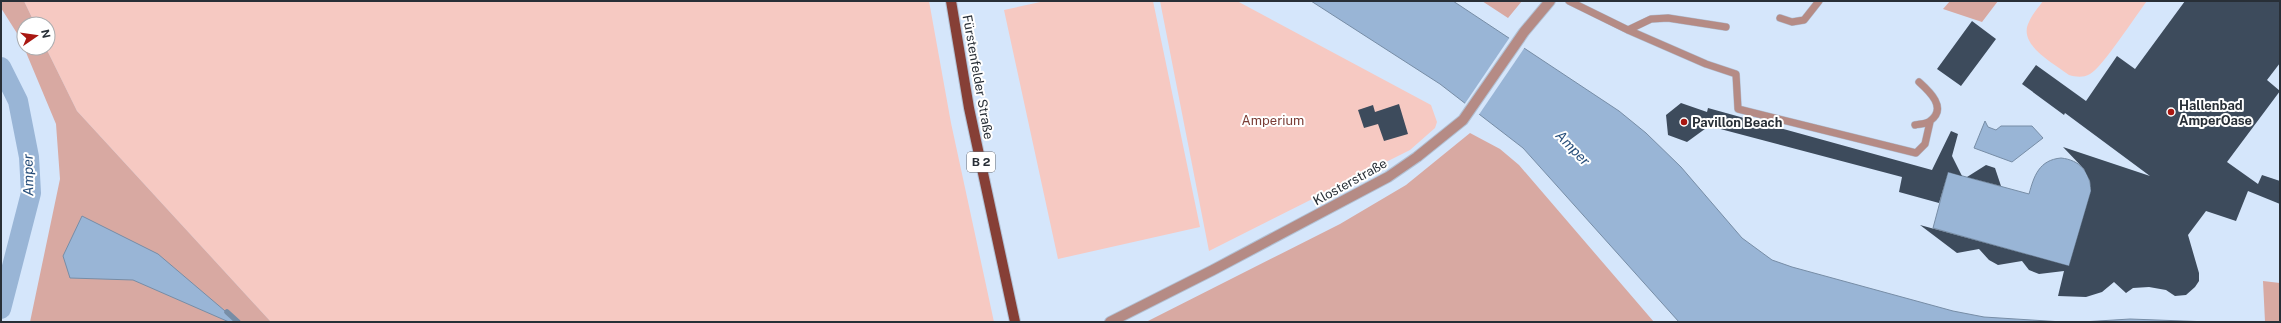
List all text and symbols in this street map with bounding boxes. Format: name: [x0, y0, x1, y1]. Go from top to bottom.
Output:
street label: Fürstenfelder Straße: [960, 14, 996, 140]
north arrow: [16, 16, 56, 56]
text: N: [39, 28, 53, 39]
place label: Hallenbad AmperOase: [2179, 98, 2252, 128]
marker: Hallenbad AmperOase: [2166, 107, 2176, 117]
park label: Amperium: [1242, 113, 1304, 128]
place label: Pavillon Beach: [1692, 115, 1782, 130]
marker: Pavillon Beach: [1679, 117, 1689, 127]
water label: Amper: [1553, 127, 1594, 169]
road number: B 2: [967, 152, 995, 172]
water label: Amper: [20, 153, 36, 196]
street label: Klosterstraße: [1310, 156, 1390, 208]

